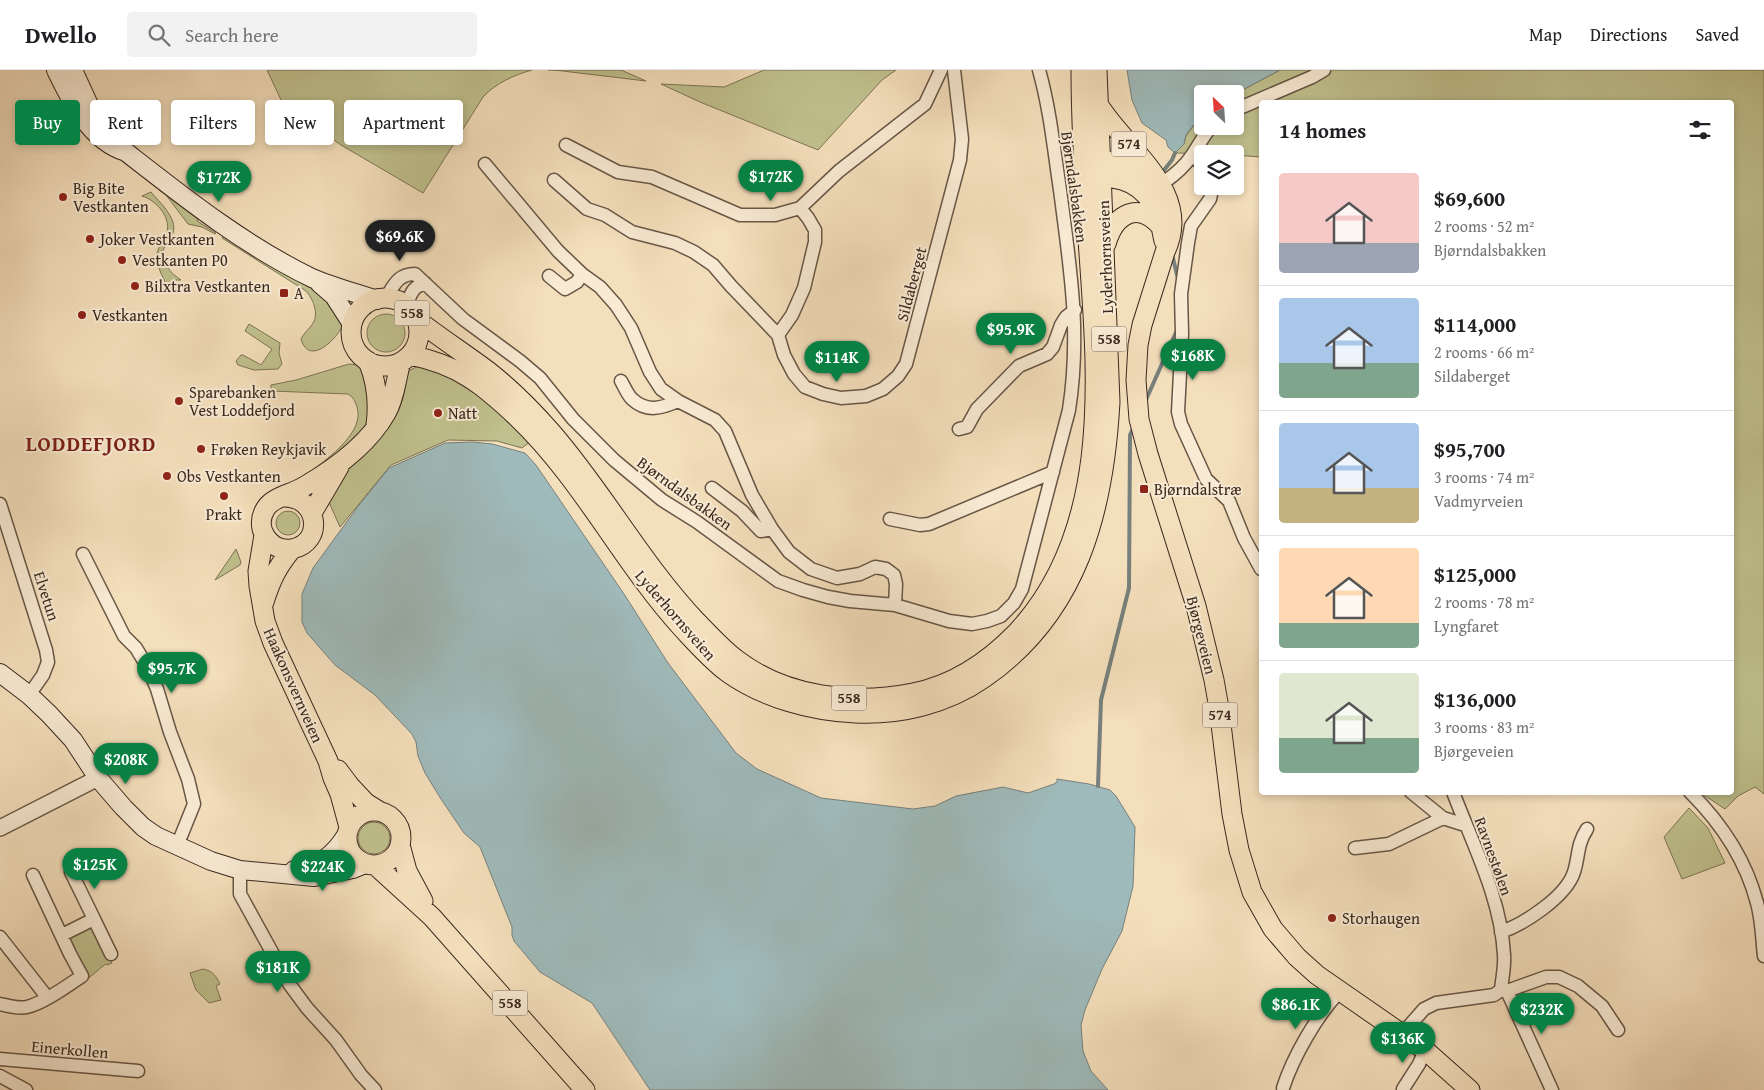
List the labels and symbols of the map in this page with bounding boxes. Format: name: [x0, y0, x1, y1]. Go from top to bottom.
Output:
north arrow: [1194, 85, 1244, 135]
street label: Bjørndalsbakken: [1055, 130, 1095, 244]
road number: 574: [1112, 132, 1146, 156]
pin: $172K: [184, 160, 254, 203]
pin: $172K: [736, 160, 806, 202]
place label: Big Bite Vestkanten: [73, 176, 149, 218]
marker: Big Bite Vestkanten: [57, 191, 69, 203]
street label: Lyderhornsveien: [1091, 200, 1119, 314]
pin: $69.6K: [359, 220, 441, 262]
place label: Joker Vestkanten: [98, 227, 215, 251]
marker: Joker Vestkanten: [84, 233, 96, 245]
street label: Sildaberget: [890, 244, 933, 324]
place label: Vestkanten P0: [132, 248, 228, 272]
marker: Vestkanten P0: [116, 254, 128, 266]
place label: Bilxtra Vestkanten: [145, 274, 270, 298]
marker: Bilxtra Vestkanten: [129, 280, 141, 292]
place label: A: [294, 281, 304, 305]
marker: A: [278, 287, 290, 299]
road number: 558: [394, 300, 430, 326]
place label: Vestkanten: [92, 303, 168, 327]
marker: Vestkanten: [76, 309, 88, 321]
pin: $95.9K: [970, 312, 1052, 355]
road number: 558: [1092, 326, 1126, 352]
pin: $168K: [1158, 338, 1228, 381]
pin: $114K: [802, 340, 872, 383]
place label: Sparebanken Vest Loddefjord: [189, 380, 295, 422]
marker: Sparebanken Vest Loddefjord: [173, 395, 185, 407]
place label: Natt: [448, 401, 478, 425]
marker: Natt: [432, 407, 444, 419]
district label: LODDEFJORD: [26, 428, 156, 459]
place label: Frøken Reykjavik: [211, 437, 327, 461]
marker: Frøken Reykjavik: [195, 443, 207, 455]
street label: Bjørndalsbakken: [633, 450, 737, 536]
place label: Obs Vestkanten: [177, 464, 281, 488]
marker: Obs Vestkanten: [161, 470, 173, 482]
place label: Bjørndalstræ: [1154, 477, 1242, 501]
marker: Bjørndalstræ: [1138, 483, 1150, 495]
marker: Prakt: [218, 490, 230, 502]
place label: Prakt: [206, 502, 243, 526]
street label: Lyderhornsveien: [630, 564, 722, 666]
street label: Elvetun: [28, 568, 66, 624]
street label: Bjørgeveien: [1181, 593, 1223, 677]
street label: Haakonsvernveien: [258, 624, 330, 746]
pin: $95.7K: [131, 652, 213, 694]
road number: 558: [832, 686, 866, 710]
road number: 574: [1202, 702, 1238, 728]
pin: $208K: [91, 742, 161, 785]
street label: Ravnestølen: [1469, 813, 1519, 899]
pin: $125K: [60, 848, 130, 890]
pin: $224K: [288, 850, 358, 892]
place label: Storhaugen: [1342, 906, 1420, 930]
marker: Storhaugen: [1326, 912, 1338, 924]
pin: $181K: [243, 950, 313, 993]
pin: $86.1K: [1255, 988, 1337, 1030]
road number: 558: [492, 990, 528, 1016]
pin: $232K: [1507, 992, 1577, 1035]
pin: $136K: [1368, 1022, 1438, 1064]
street label: Einerkollen: [31, 1034, 109, 1064]

